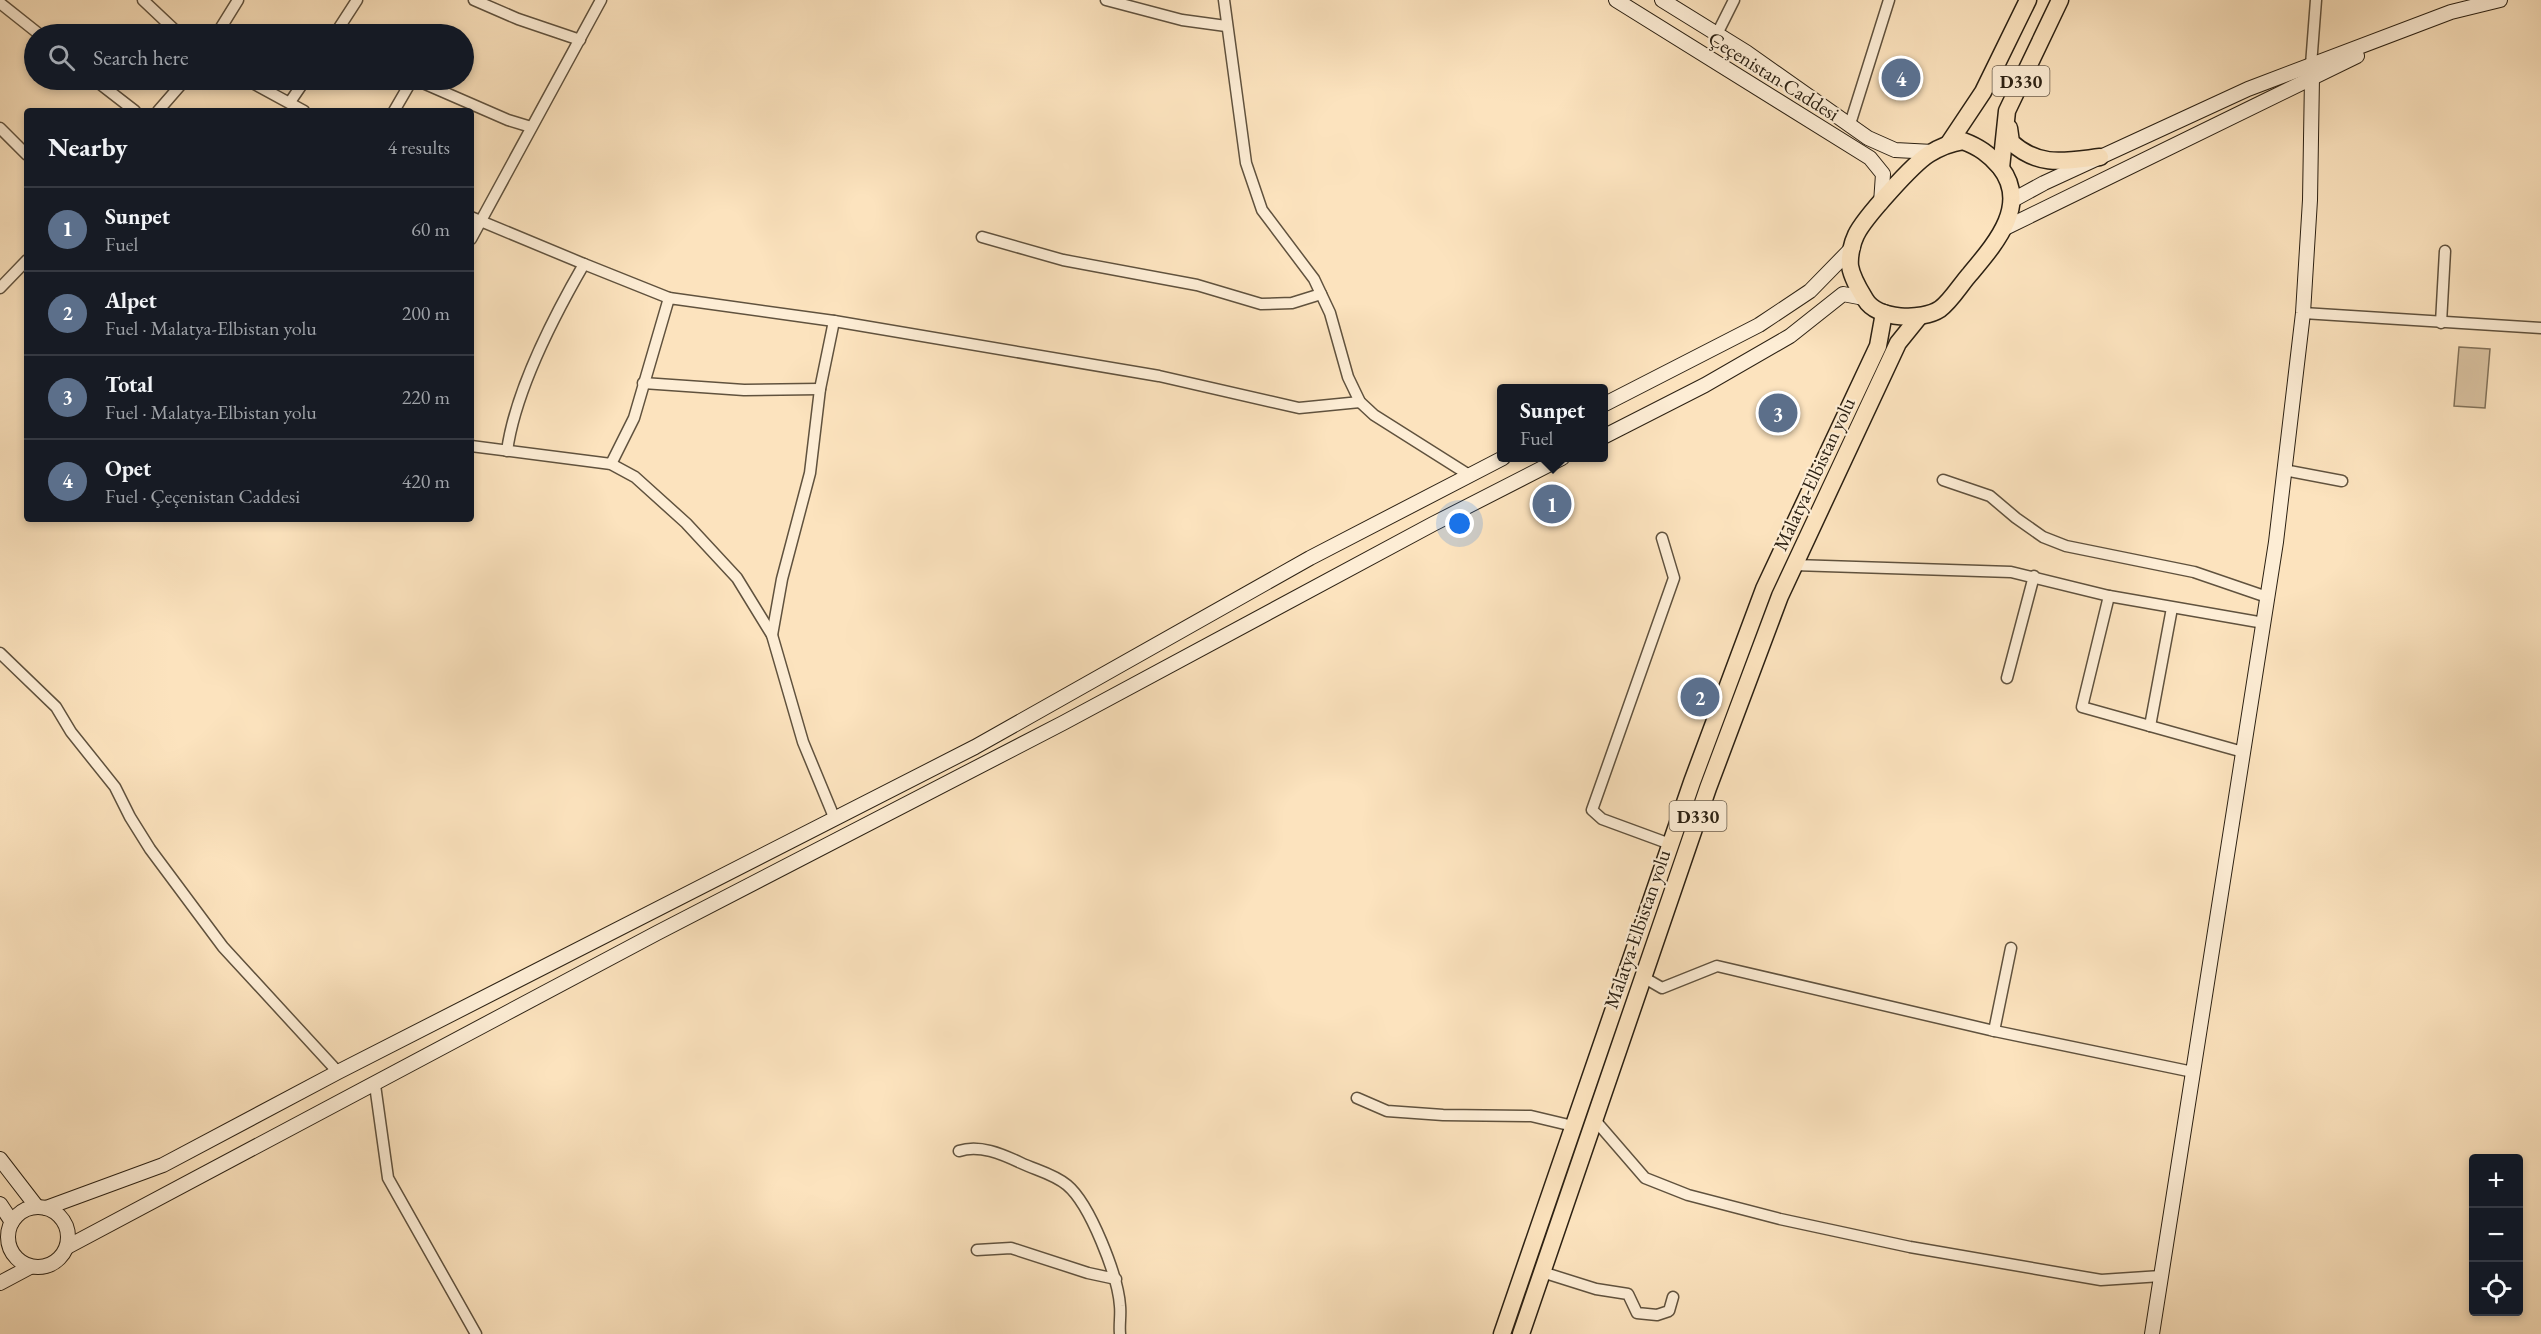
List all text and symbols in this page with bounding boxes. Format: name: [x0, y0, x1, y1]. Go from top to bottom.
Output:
search box: [24, 24, 474, 90]
street label: Çeçenistan Caddesi: [1704, 25, 1844, 127]
icon: search: [45, 41, 78, 74]
text: Search here: [93, 43, 188, 72]
pin: 4: [1882, 56, 1920, 100]
road number: D330: [1992, 66, 2050, 96]
text: Nearby: [48, 130, 128, 164]
text: 4 results: [387, 134, 450, 160]
text: Sunpet: [105, 202, 170, 231]
text: 1: [62, 216, 73, 242]
text: 60 m: [411, 216, 450, 242]
text: Fuel: [105, 231, 138, 257]
text: Alpet: [105, 286, 157, 315]
text: 2: [62, 300, 73, 326]
text: 200 m: [402, 300, 450, 326]
text: Fuel · Malatya-Elbistan yolu: [105, 315, 317, 341]
text: Total: [105, 370, 153, 399]
text: 3: [62, 384, 73, 410]
text: 220 m: [402, 384, 450, 410]
popup: [1497, 384, 1608, 462]
pin: 3: [1758, 390, 1798, 436]
street label: Malatya-Elbistan yolu: [1767, 393, 1861, 555]
text: Sunpet: [1520, 396, 1585, 425]
text: Fuel · Malatya-Elbistan yolu: [105, 399, 317, 425]
text: Fuel: [1520, 425, 1553, 451]
text: Opet: [105, 454, 151, 483]
text: 4: [62, 468, 73, 494]
text: 420 m: [402, 468, 450, 494]
pin: 1: [1532, 482, 1572, 526]
text: Fuel · Çeçenistan Caddesi: [105, 483, 300, 509]
your location: [1445, 509, 1474, 538]
pin: 2: [1680, 674, 1720, 720]
road number: D330: [1670, 801, 1726, 831]
street label: Malatya-Elbistan yolu: [1598, 846, 1677, 1012]
map controls: [2469, 1154, 2523, 1316]
button: +: [2469, 1154, 2523, 1208]
button: −: [2469, 1208, 2523, 1262]
button: locate: [2469, 1262, 2523, 1316]

